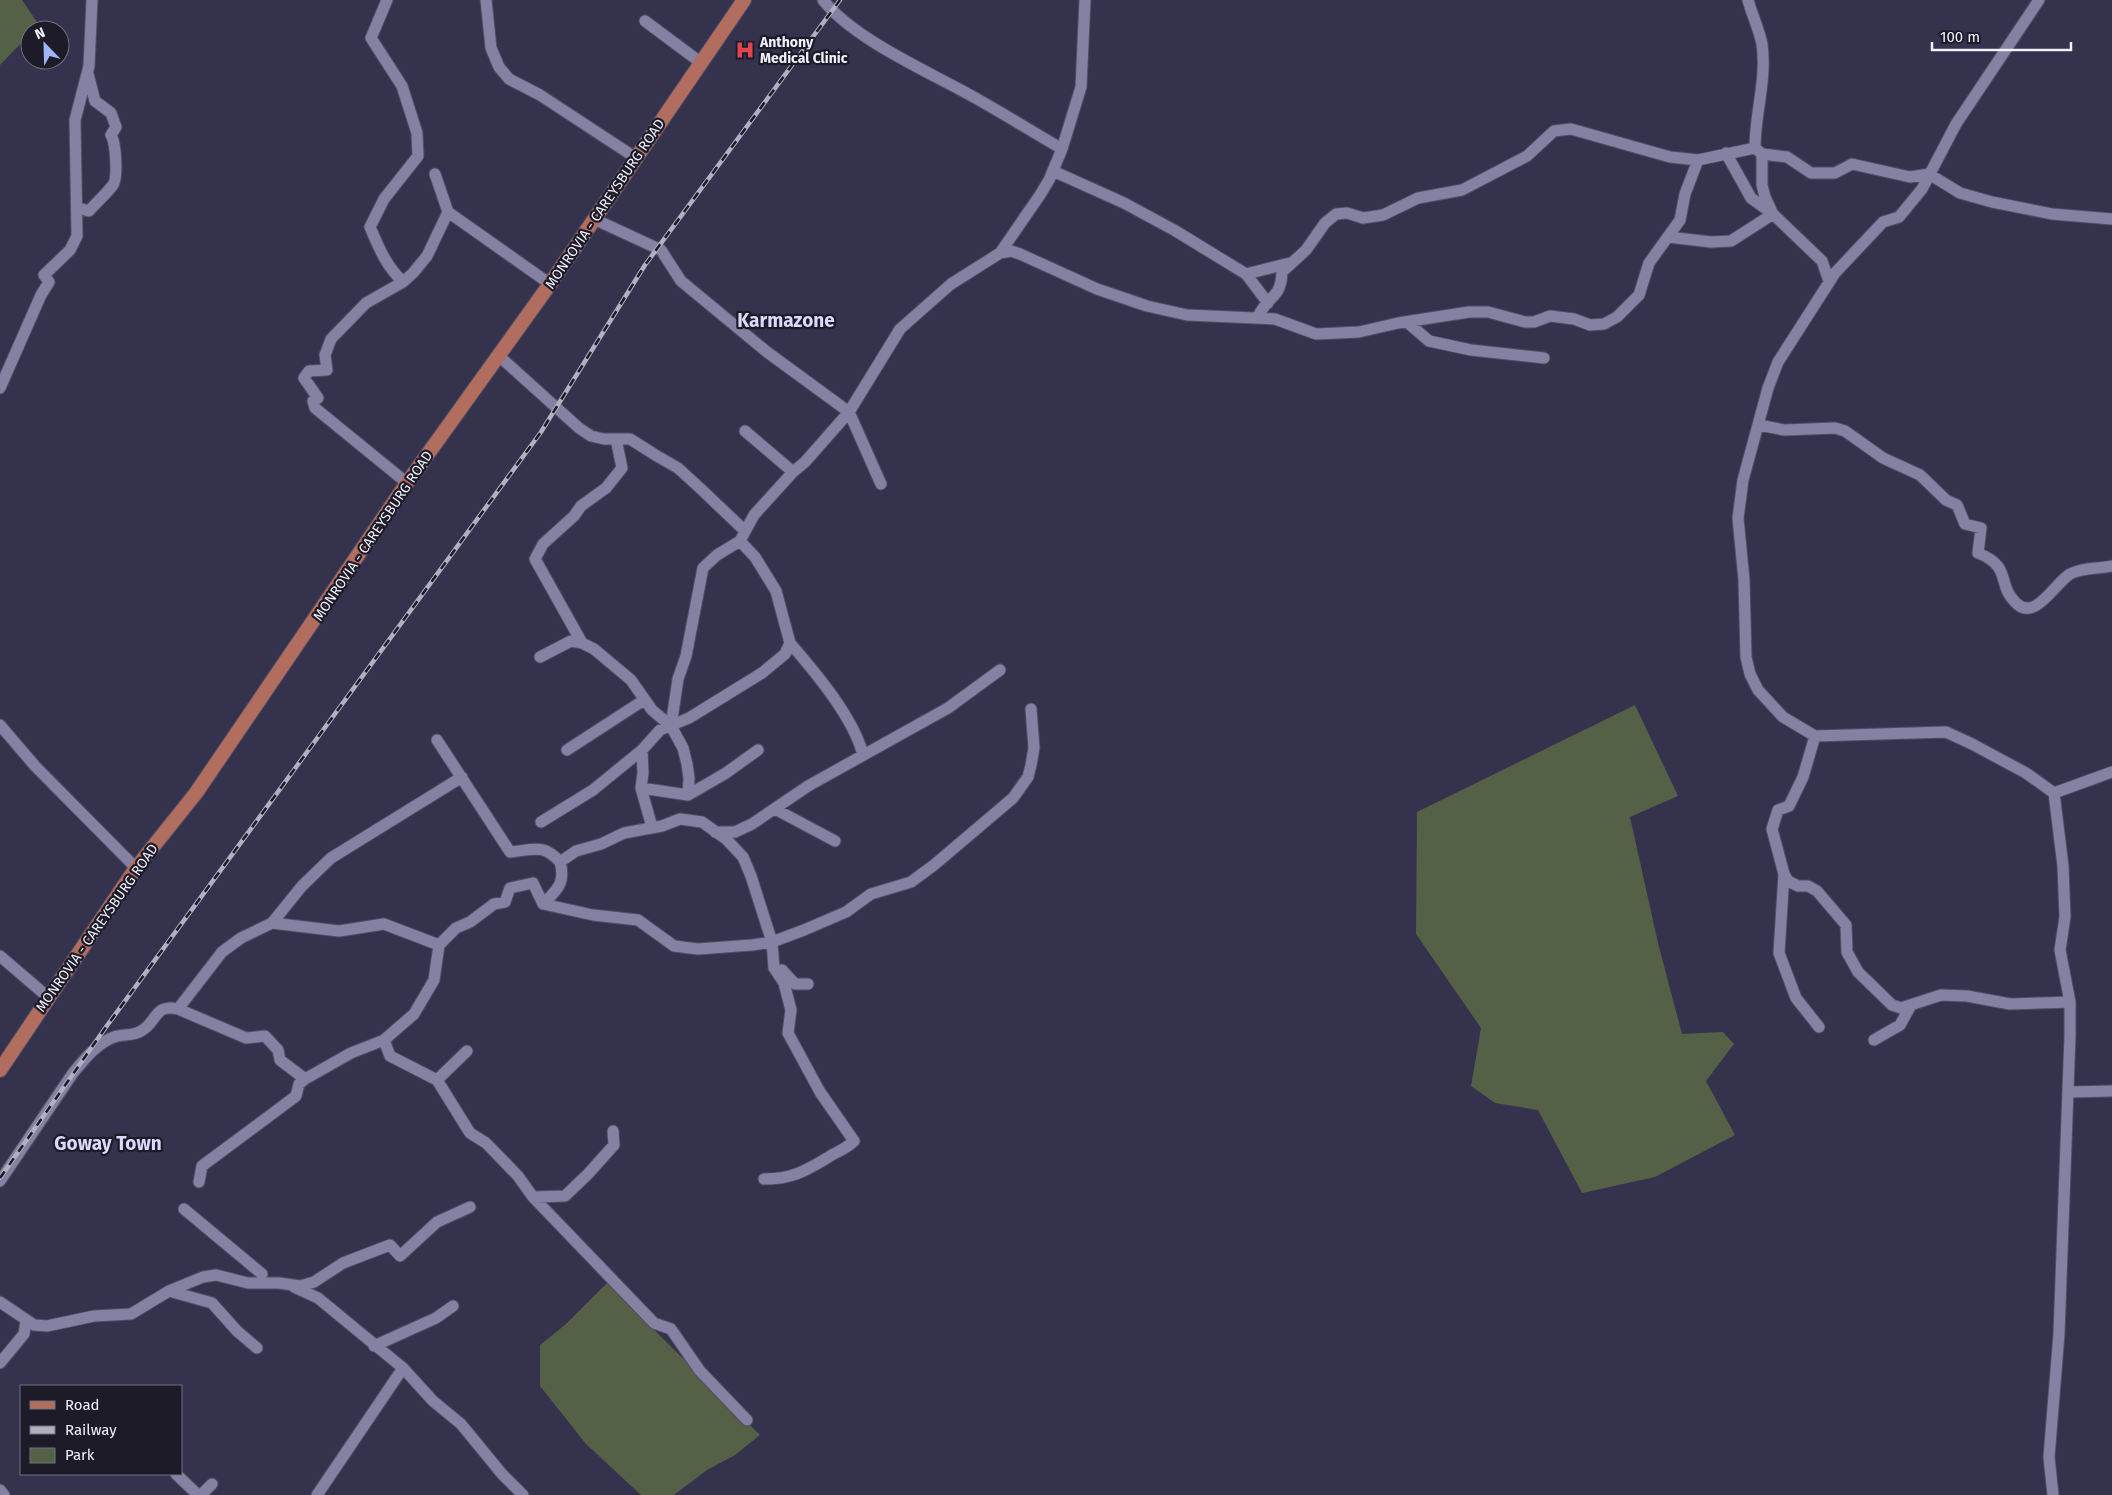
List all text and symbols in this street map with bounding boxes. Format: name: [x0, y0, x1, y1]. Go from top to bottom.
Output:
north arrow: [20, 20, 70, 70]
scale bar: [1932, 20, 2071, 52]
text: N: [33, 24, 48, 43]
text: 100 m: [1940, 28, 1980, 46]
place label: Anthony Medical Clinic: [759, 34, 848, 67]
hospital icon: Anthony Medical Clinic: [734, 39, 756, 61]
street label: MONROVIA - CAREYSBURG ROAD: [542, 116, 668, 292]
district label: Karmazone: [737, 309, 835, 332]
street label: MONROVIA - CAREYSBURG ROAD: [310, 448, 436, 624]
street label: MONROVIA - CAREYSBURG ROAD: [32, 841, 162, 1015]
district label: Goway Town: [54, 1132, 162, 1155]
legend: [20, 1385, 182, 1475]
text: Road: [65, 1396, 100, 1414]
text: Railway: [65, 1421, 117, 1439]
text: Park: [65, 1446, 95, 1464]

